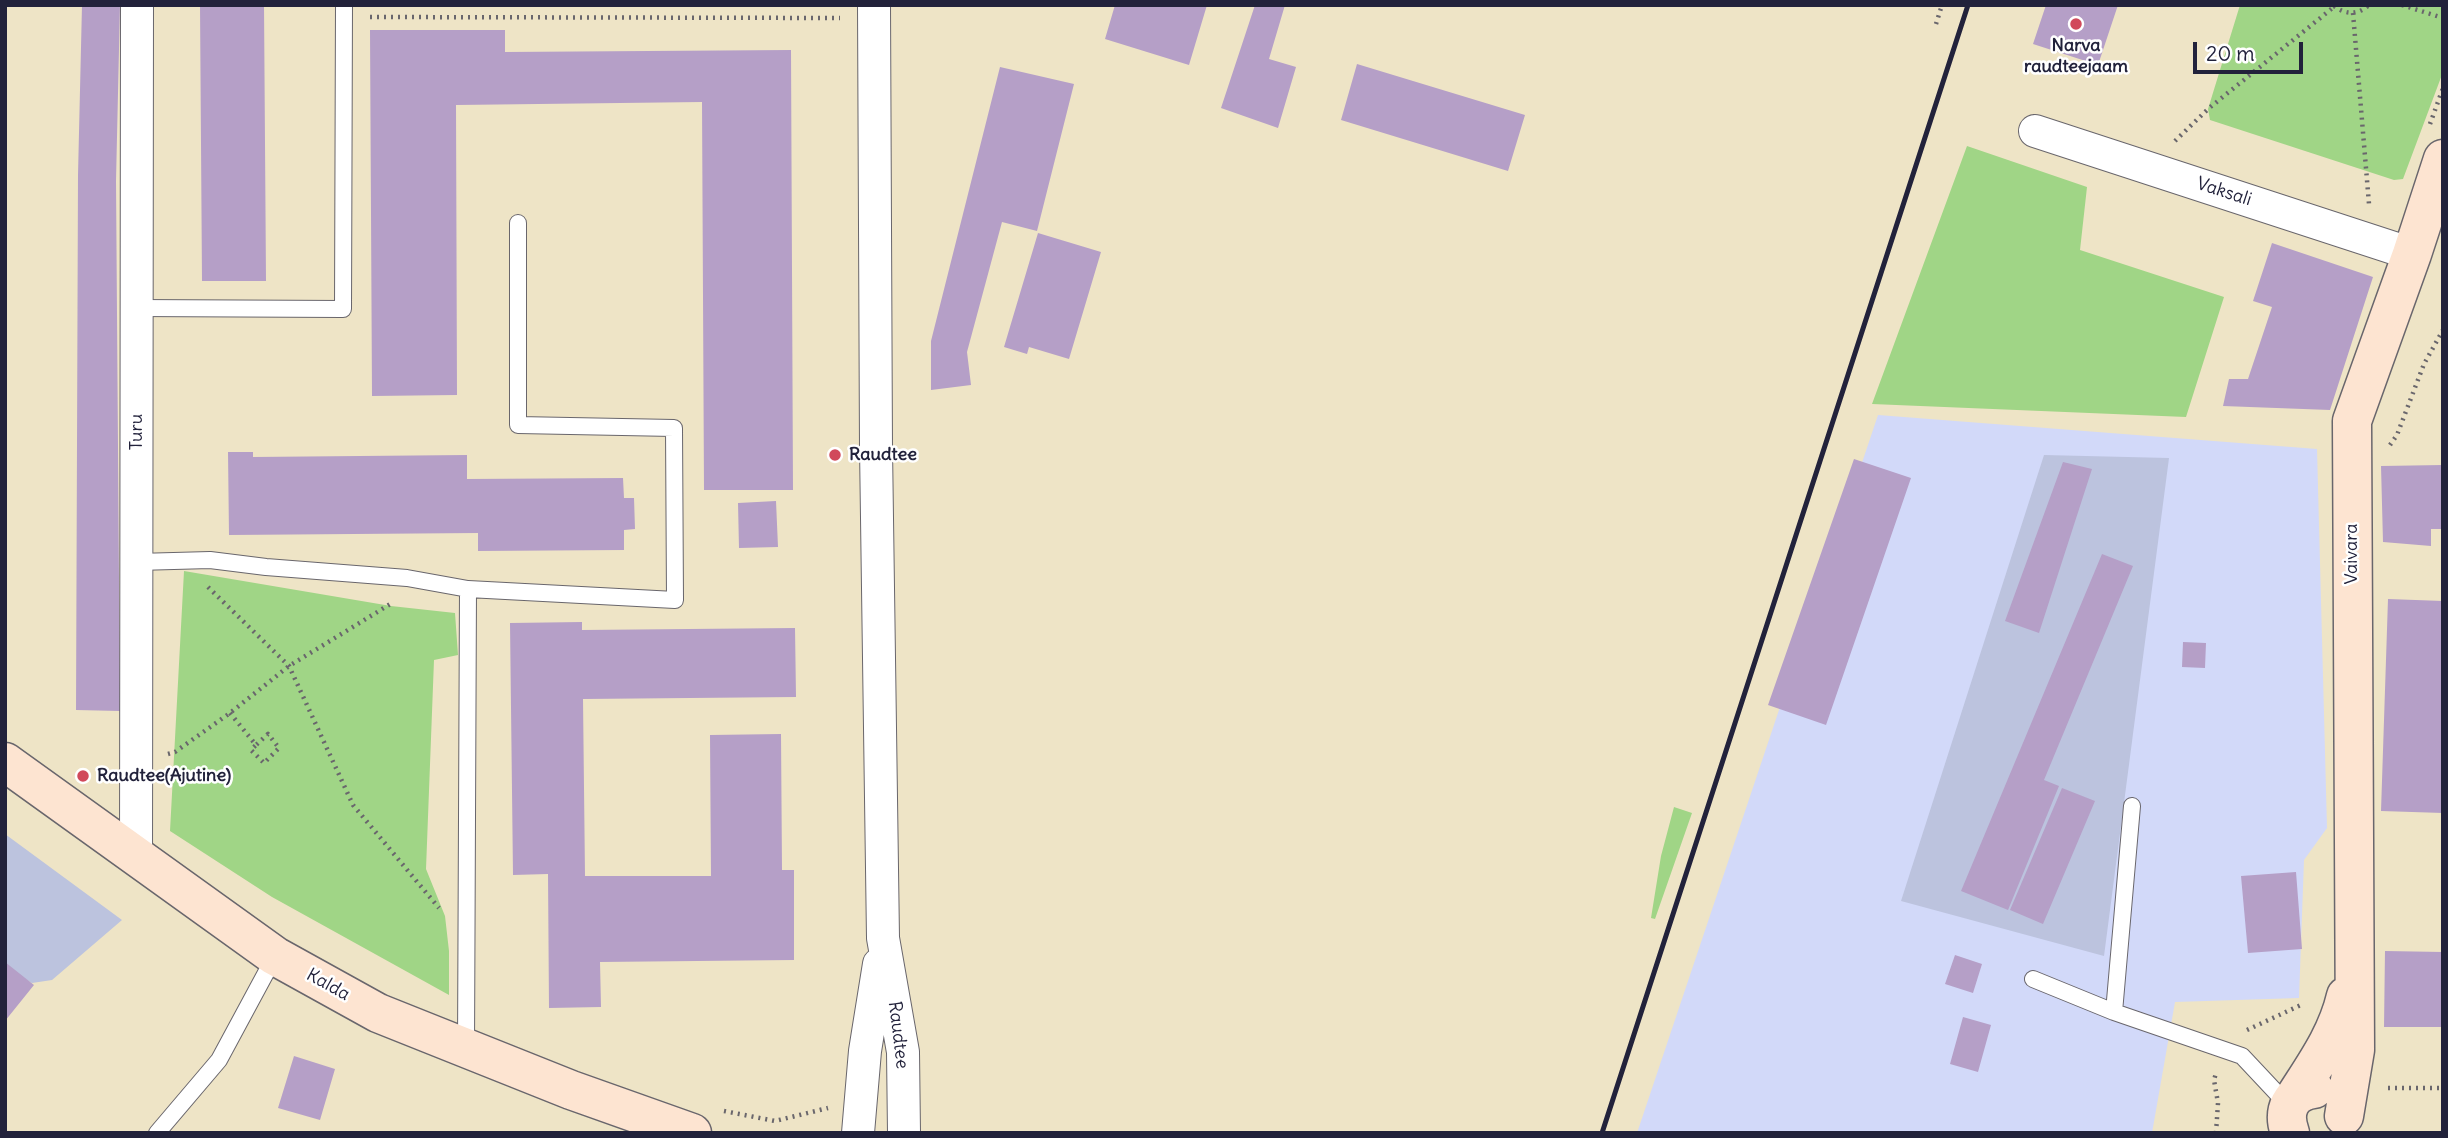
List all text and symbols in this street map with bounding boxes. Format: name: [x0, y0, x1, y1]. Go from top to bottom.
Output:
marker: Narva raudteejaam: [2068, 16, 2084, 32]
scale bar: [2196, 28, 2306, 72]
place label: Narva raudteejaam: [2024, 35, 2128, 78]
text: 20 m: [2206, 40, 2255, 67]
street label: Vaksali: [2194, 173, 2254, 211]
street label: Turu: [126, 414, 148, 450]
place label: Raudtee: [849, 444, 917, 466]
marker: Raudtee: [827, 447, 843, 463]
street label: Vaivara: [2341, 523, 2363, 585]
place label: Raudtee(Ajutine): [97, 765, 231, 787]
marker: Raudtee(Ajutine): [75, 768, 91, 784]
street label: Kalda: [303, 964, 353, 1006]
street label: Raudtee: [883, 1000, 913, 1070]

